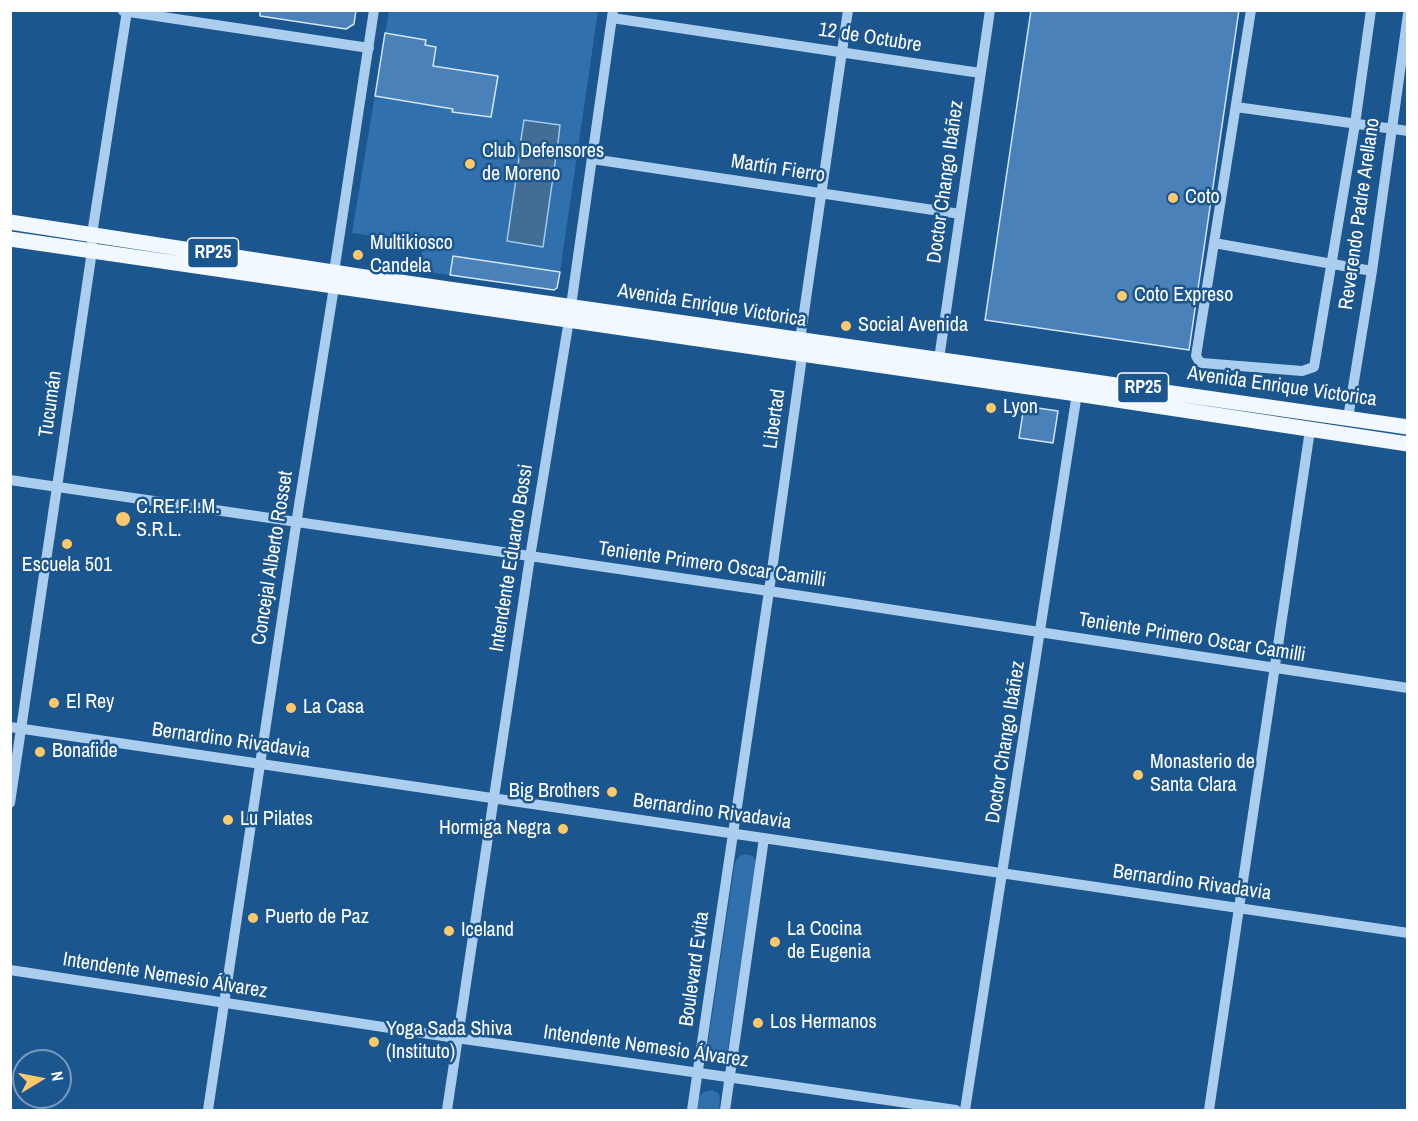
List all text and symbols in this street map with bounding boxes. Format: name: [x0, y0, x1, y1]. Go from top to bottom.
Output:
street label: 12 de Octubre: [817, 18, 923, 58]
street label: Doctor Chango Ibáñez: [923, 99, 969, 265]
street label: Reverendo Padre Arellano: [1335, 117, 1385, 311]
place label: Club Defensores de Moreno: [482, 140, 604, 187]
street label: Martín Fierro: [729, 150, 827, 188]
marker: Club Defensores de Moreno: [463, 157, 477, 171]
place label: Coto: [1185, 186, 1220, 210]
marker: Coto: [1166, 191, 1180, 205]
place label: Multikiosco Candela: [370, 232, 453, 279]
road number: RP25: [188, 238, 238, 268]
marker: Multikiosco Candela: [351, 248, 365, 262]
street label: Avenida Enrique Victorica: [616, 279, 808, 333]
place label: Coto Expreso: [1134, 284, 1233, 308]
marker: Coto Expreso: [1115, 289, 1129, 303]
place label: Social Avenida: [858, 314, 968, 338]
marker: Social Avenida: [839, 319, 853, 333]
street label: Avenida Enrique Victorica: [1186, 362, 1378, 412]
street label: Tucumán: [34, 369, 68, 439]
road number: RP25: [1118, 373, 1168, 403]
street label: Libertad: [759, 388, 791, 450]
place label: Lyon: [1003, 396, 1038, 420]
marker: Lyon: [984, 401, 998, 415]
street label: Intendente Eduardo Bossi: [485, 462, 539, 654]
street label: Concejal Alberto Rosset: [247, 469, 299, 647]
place label: C.RE.F.I.M. S.R.L.: [136, 496, 220, 543]
marker: C.RE.F.I.M. S.R.L.: [114, 510, 132, 528]
marker: Escuela 501: [60, 537, 74, 551]
street label: Teniente Primero Oscar Camilli: [597, 537, 827, 593]
place label: Escuela 501: [22, 554, 112, 578]
street label: Teniente Primero Oscar Camilli: [1077, 608, 1307, 668]
street label: Doctor Chango Ibáñez: [981, 659, 1031, 825]
place label: El Rey: [66, 691, 114, 715]
marker: El Rey: [47, 696, 61, 710]
place label: La Casa: [303, 696, 364, 720]
marker: La Casa: [284, 701, 298, 715]
street label: Bernardino Rivadavia: [150, 718, 312, 764]
place label: Bonafide: [52, 740, 118, 764]
marker: Bonafide: [33, 745, 47, 759]
place label: Monasterio de Santa Clara: [1150, 751, 1255, 798]
marker: Monasterio de Santa Clara: [1131, 768, 1145, 782]
place label: Big Brothers: [509, 780, 600, 804]
marker: Big Brothers: [605, 785, 619, 799]
street label: Bernardino Rivadavia: [631, 789, 793, 835]
place label: Lu Pilates: [240, 808, 313, 832]
marker: Lu Pilates: [221, 813, 235, 827]
place label: Hormiga Negra: [439, 817, 551, 841]
marker: Hormiga Negra: [556, 822, 570, 836]
street label: Bernardino Rivadavia: [1111, 860, 1273, 906]
place label: Puerto de Paz: [265, 906, 369, 930]
street label: Boulevard Evita: [675, 910, 715, 1028]
marker: Puerto de Paz: [246, 911, 260, 925]
place label: La Cocina de Eugenia: [787, 918, 871, 965]
place label: Iceland: [461, 919, 514, 943]
marker: Iceland: [442, 924, 456, 938]
marker: La Cocina de Eugenia: [768, 935, 782, 949]
street label: Intendente Nemesio Álvarez: [61, 948, 269, 1004]
place label: Los Hermanos: [770, 1011, 877, 1035]
marker: Los Hermanos: [751, 1016, 765, 1030]
place label: Yoga Sada Shiva (Instituto): [386, 1018, 512, 1065]
street label: Intendente Nemesio Álvarez: [542, 1021, 750, 1073]
marker: Yoga Sada Shiva (Instituto): [367, 1035, 381, 1049]
north arrow: [12, 1049, 72, 1109]
text: N: [46, 1070, 69, 1083]

